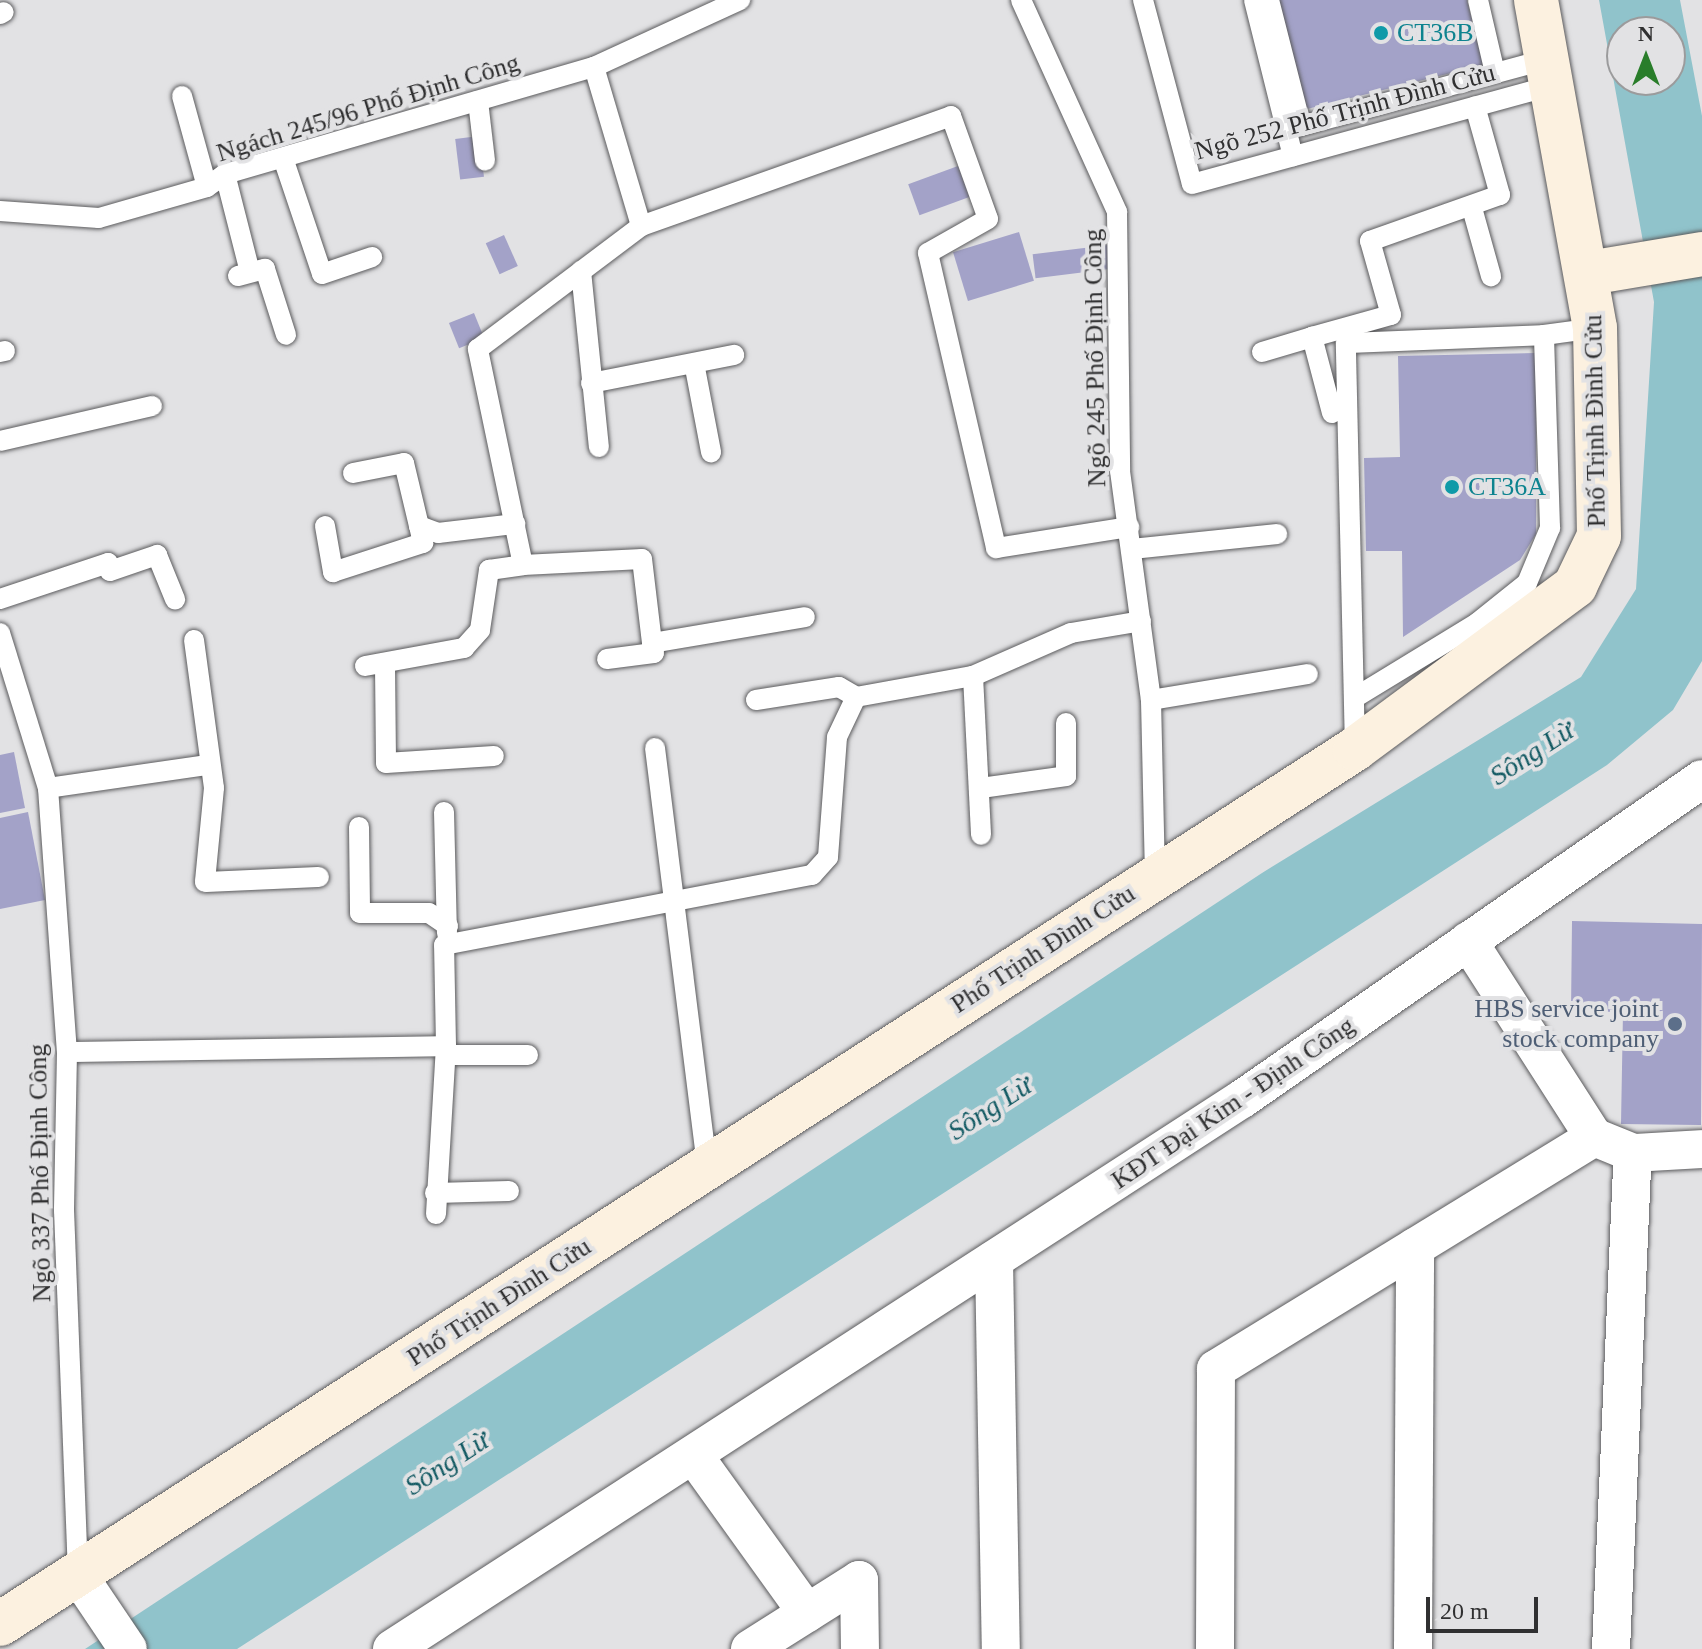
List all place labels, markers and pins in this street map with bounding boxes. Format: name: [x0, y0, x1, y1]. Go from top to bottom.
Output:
place label: CT36B: [1397, 17, 1474, 49]
marker: CT36B: [1372, 24, 1390, 42]
place label: CT36A: [1468, 471, 1546, 503]
marker: CT36A: [1443, 478, 1461, 496]
place label: HBS service joint stock company: [1474, 993, 1659, 1054]
marker: HBS service joint stock company: [1666, 1015, 1684, 1033]

